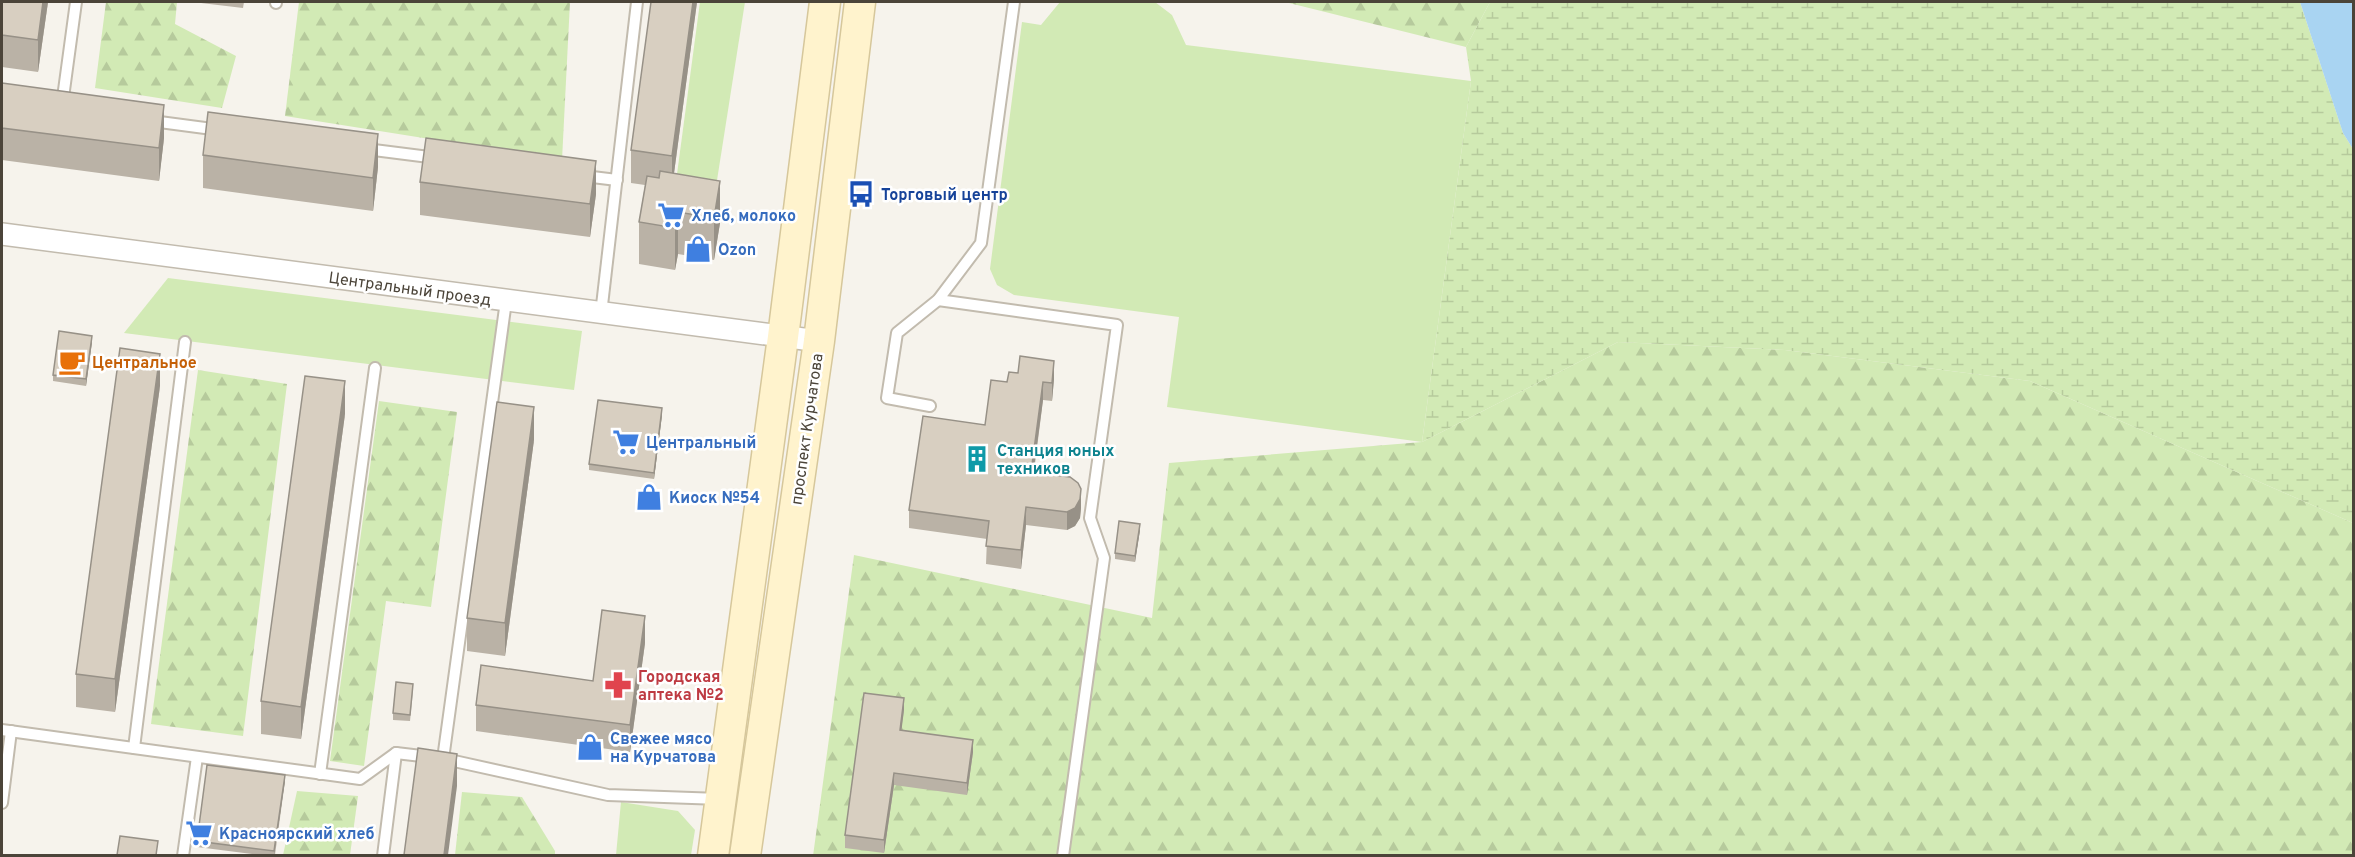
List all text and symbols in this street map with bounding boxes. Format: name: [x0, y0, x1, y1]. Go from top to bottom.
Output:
bus stop icon: Торговый центр: [846, 179, 876, 209]
place label: Торговый центр: [881, 186, 1008, 206]
supermarket icon: Хлеб, молоко: [656, 200, 686, 230]
place label: Хлеб, молоко: [691, 207, 796, 227]
shop icon: Ozon: [683, 234, 713, 264]
place label: Ozon: [718, 241, 756, 261]
street label: Центральный проезд: [327, 269, 492, 311]
cafe icon: Центральное: [57, 347, 87, 377]
street label: проспект Курчатова: [787, 352, 829, 506]
place label: Центральное: [92, 354, 197, 374]
supermarket icon: Центральный: [611, 427, 641, 457]
place label: Центральный: [646, 434, 756, 454]
place label: Станция юных техников: [997, 442, 1114, 480]
building icon: Станция юных техников: [962, 444, 992, 474]
shop icon: Киоск №54: [634, 482, 664, 512]
place label: Киоск №54: [669, 489, 760, 509]
place label: Городская аптека №2: [638, 668, 724, 706]
pharmacy icon: Городская аптека №2: [603, 670, 633, 700]
place label: Свежее мясо на Курчатова: [610, 730, 716, 768]
shop icon: Свежее мясо на Курчатова: [575, 732, 605, 762]
supermarket icon: Красноярский хлеб: [184, 818, 214, 848]
place label: Красноярский хлеб: [219, 825, 375, 845]

